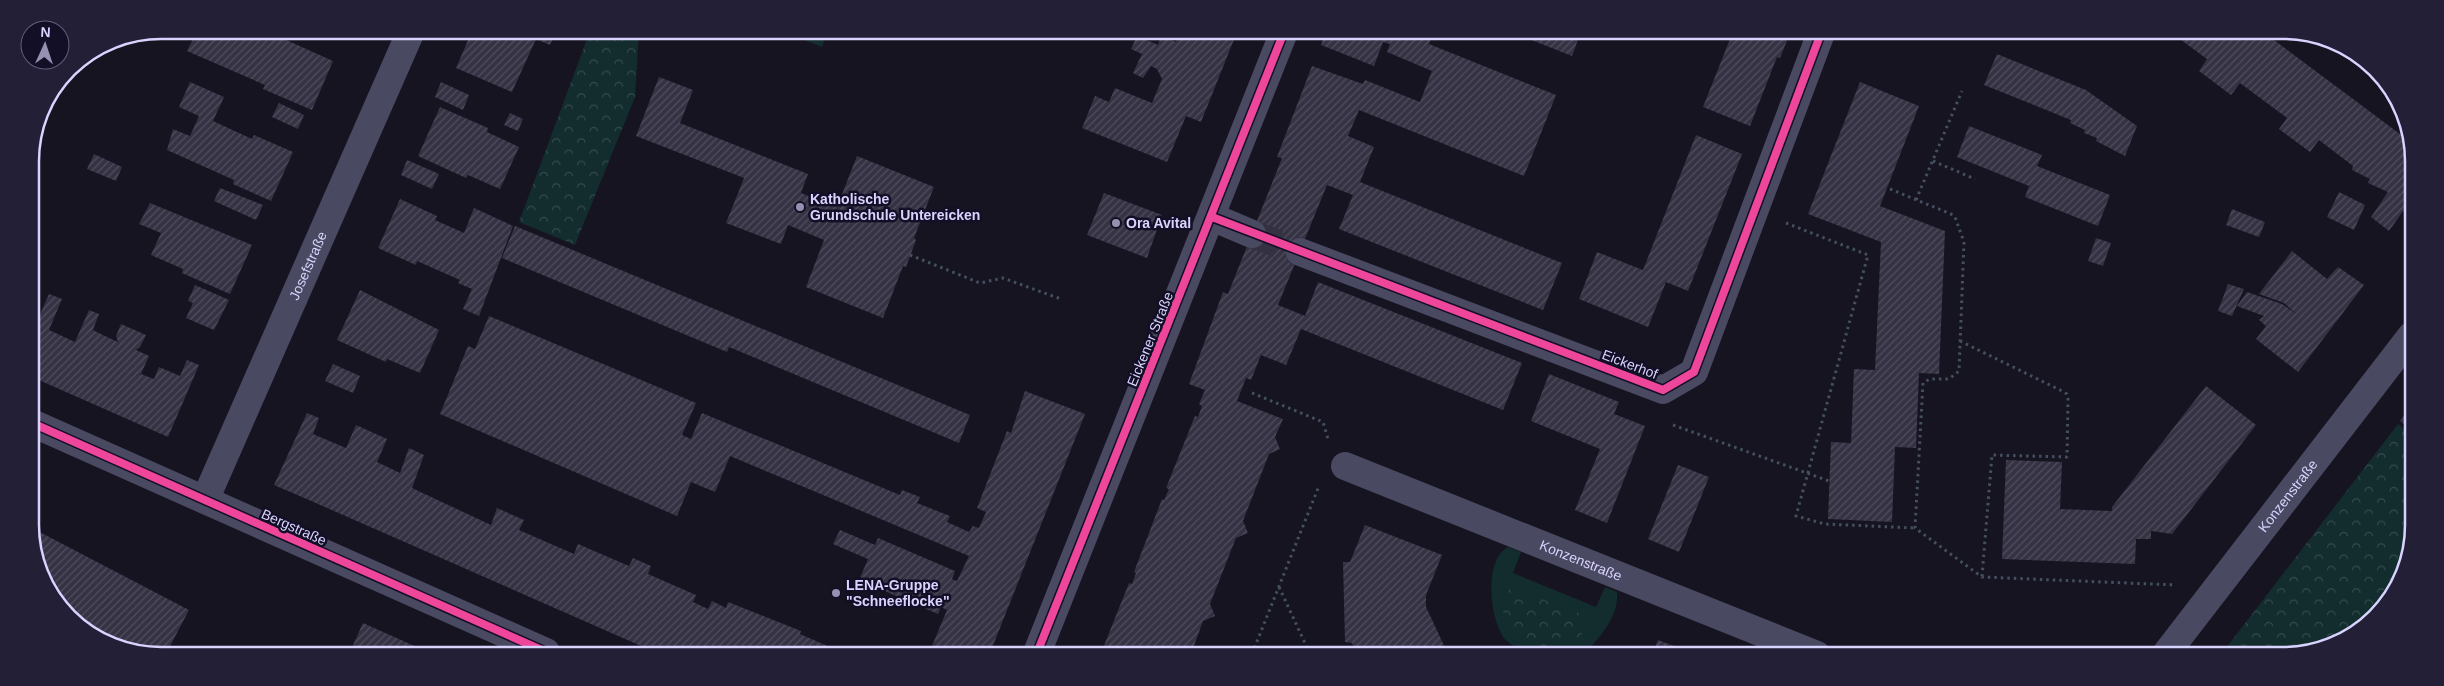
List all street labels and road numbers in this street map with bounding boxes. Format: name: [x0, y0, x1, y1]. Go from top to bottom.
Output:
street label: Josefstraße: [286, 229, 330, 302]
street label: Eickener Straße: [1124, 289, 1176, 389]
street label: Eickerhof: [1600, 346, 1660, 382]
street label: Konzenstraße: [2255, 456, 2321, 535]
street label: Bergstraße: [259, 506, 329, 548]
street label: Konzenstraße: [1537, 537, 1624, 584]

